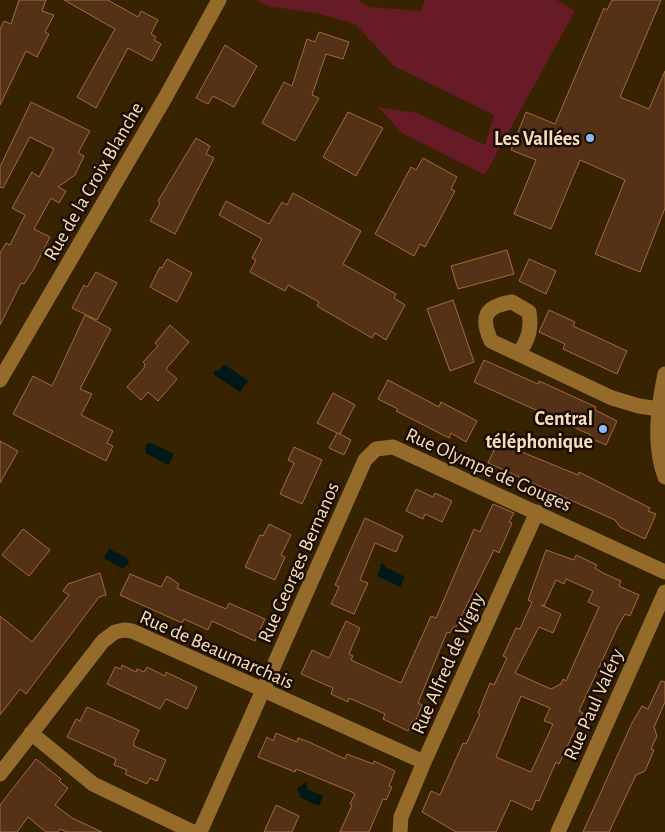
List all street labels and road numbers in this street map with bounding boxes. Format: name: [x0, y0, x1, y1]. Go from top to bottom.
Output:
street label: Rue de la Croix Blanche: [40, 99, 147, 264]
street label: Rue Olympe de Gouges: [403, 424, 574, 515]
street label: Rue Georges Bernanos: [255, 479, 343, 646]
street label: Rue Alfred de Vigny: [408, 589, 488, 737]
street label: Rue de Beaumarchais: [137, 607, 297, 693]
street label: Rue Paul Valéry: [560, 645, 628, 763]

